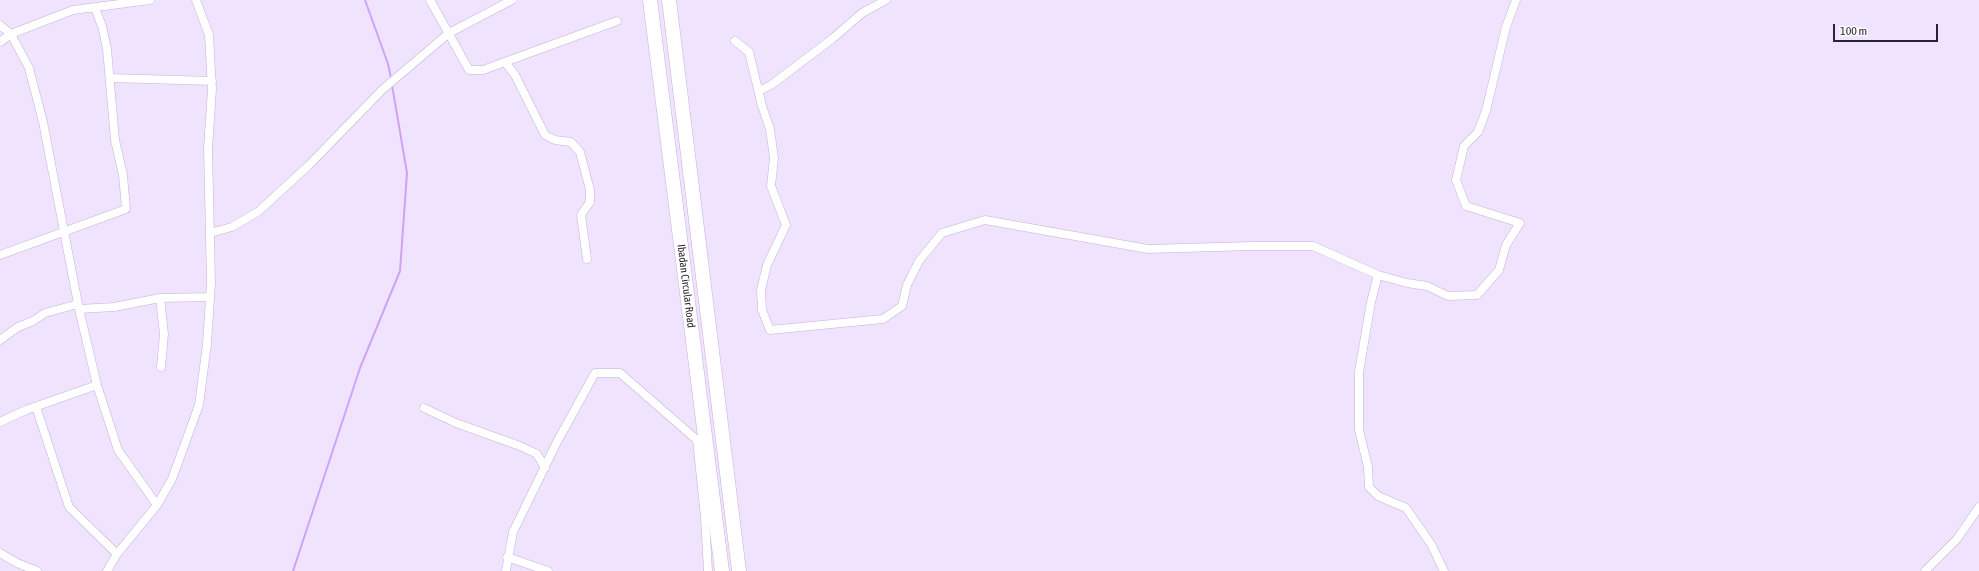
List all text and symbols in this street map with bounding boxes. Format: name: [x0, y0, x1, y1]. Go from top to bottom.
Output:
scale bar: [1835, 16, 1940, 42]
text: 100 m: [1840, 24, 1867, 38]
street label: Ibadan Circular Road: [674, 243, 698, 329]

